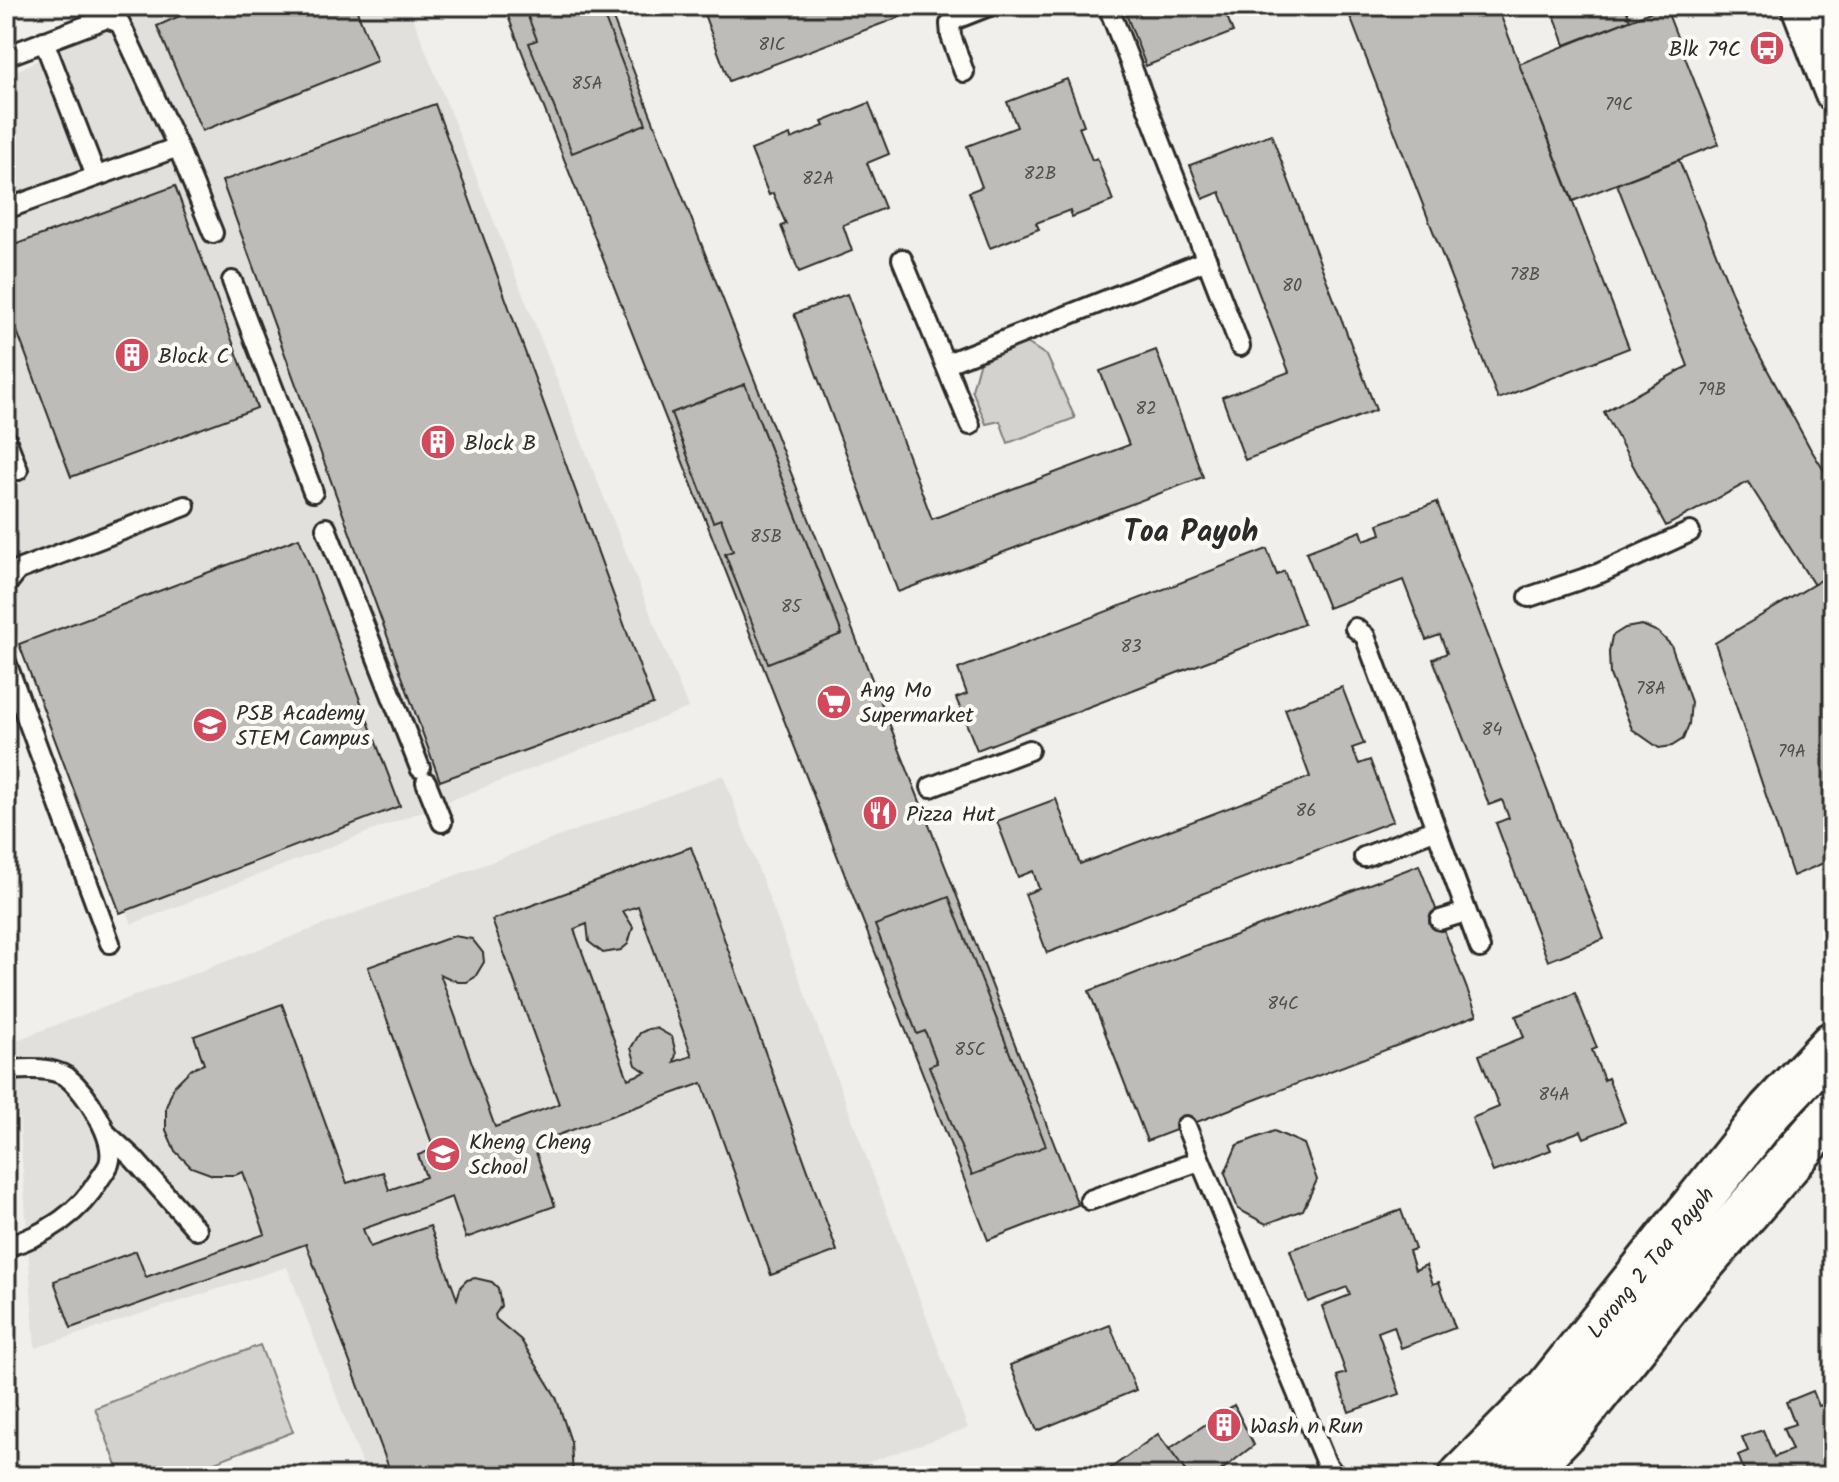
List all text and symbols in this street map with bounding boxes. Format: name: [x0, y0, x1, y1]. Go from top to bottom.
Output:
bus stop icon: Blk 79C: [1748, 29, 1786, 67]
house number: 81C: [758, 31, 786, 60]
place label: Blk 79C: [1668, 33, 1741, 68]
house number: 85A: [571, 70, 603, 99]
house number: 79C: [1605, 91, 1633, 120]
house number: 82B: [1024, 160, 1056, 189]
house number: 82A: [802, 165, 834, 194]
house number: 78B: [1510, 261, 1540, 290]
house number: 80: [1282, 272, 1302, 301]
building icon: Block C: [113, 336, 151, 374]
place label: Block C: [158, 340, 229, 375]
house number: 79B: [1698, 376, 1726, 405]
house number: 82: [1135, 395, 1157, 424]
building icon: Block B: [419, 423, 457, 461]
place label: Block B: [464, 427, 536, 462]
district label: Toa Payoh: [1124, 509, 1258, 557]
house number: 85B: [750, 523, 782, 552]
house number: 85: [781, 593, 803, 622]
house number: 83: [1120, 633, 1142, 662]
place label: Ang Mo Supermarket: [860, 674, 974, 734]
house number: 78A: [1636, 675, 1666, 704]
supermarket icon: Ang Mo Supermarket: [815, 683, 853, 721]
place label: PSB Academy STEM Campus: [236, 697, 371, 757]
school or university icon: PSB Academy STEM Campus: [191, 706, 229, 744]
house number: 84: [1482, 716, 1502, 745]
house number: 79A: [1778, 738, 1806, 767]
restaurant icon: Pizza Hut: [861, 794, 899, 832]
house number: 86: [1296, 797, 1316, 826]
place label: Pizza Hut: [906, 798, 996, 833]
house number: 84C: [1267, 990, 1299, 1019]
house number: 85C: [954, 1036, 986, 1065]
house number: 84A: [1538, 1081, 1570, 1110]
place label: Kheng Cheng School: [469, 1126, 592, 1186]
school or university icon: Kheng Cheng School: [424, 1135, 462, 1173]
street label: Lorong 2 Toa Payoh: [1579, 1180, 1724, 1347]
building icon: Wash n Run: [1205, 1406, 1243, 1444]
place label: Wash n Run: [1250, 1410, 1363, 1445]

